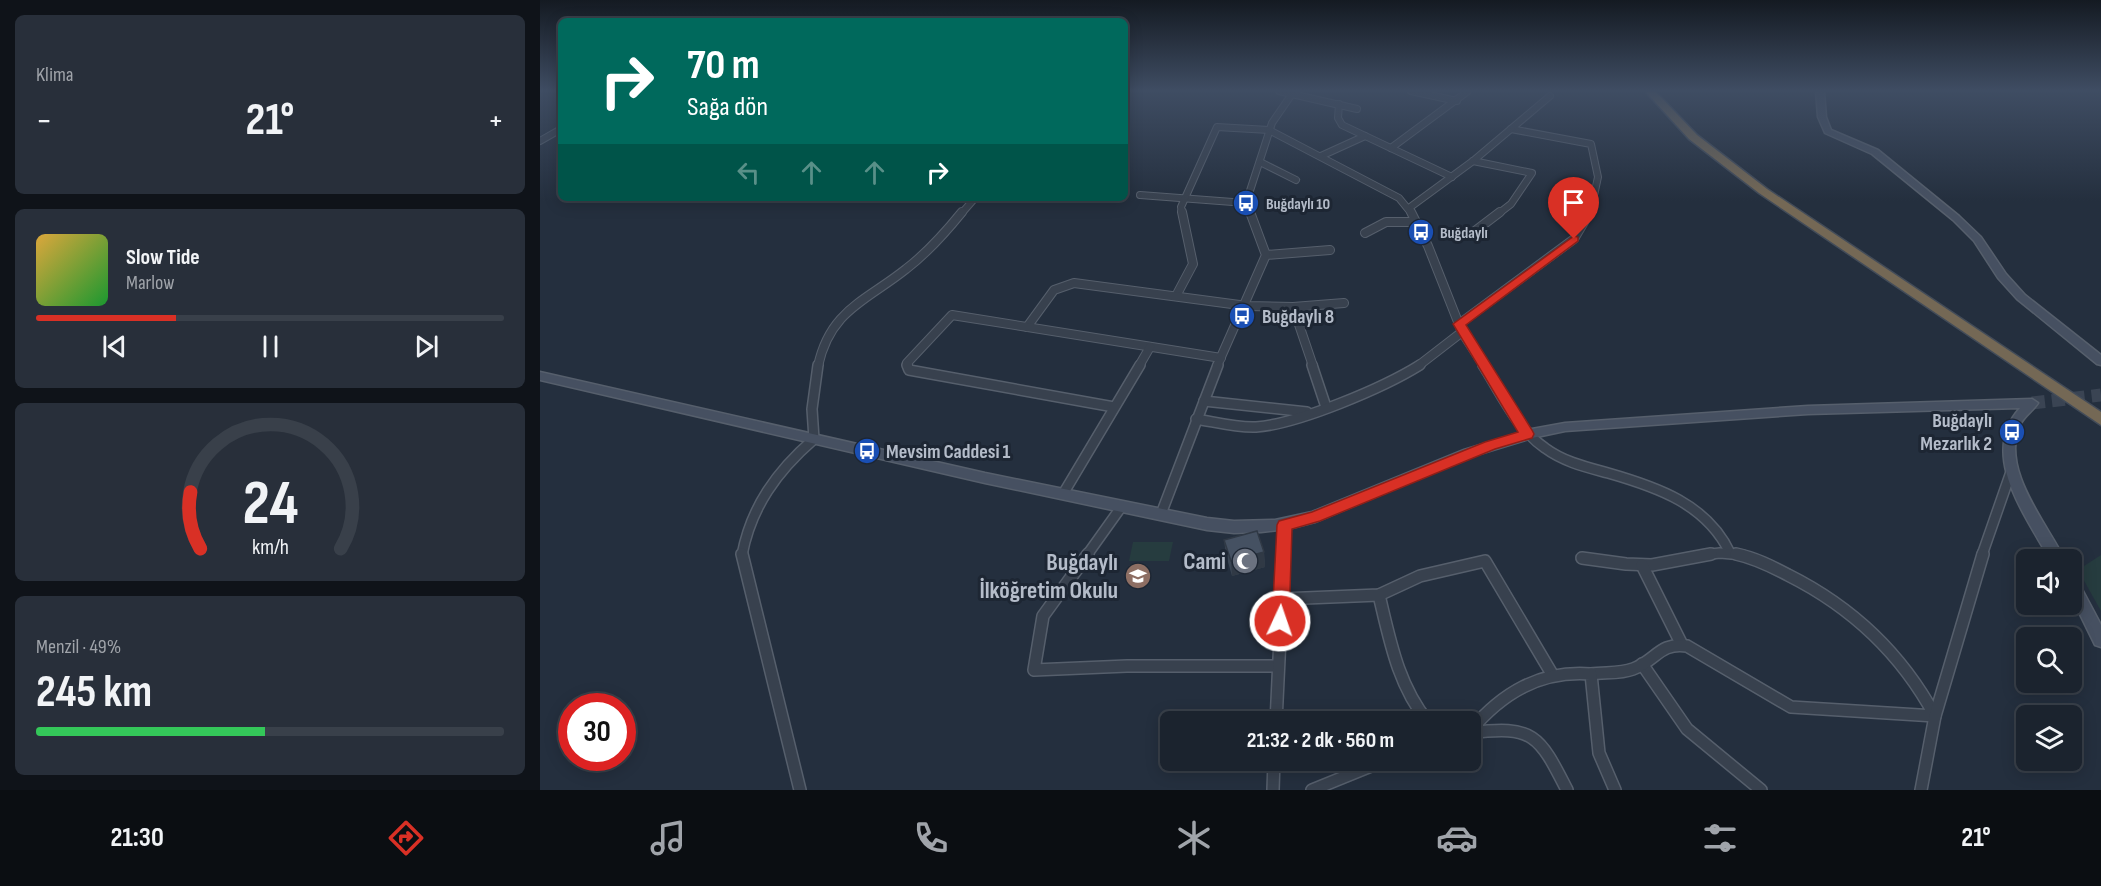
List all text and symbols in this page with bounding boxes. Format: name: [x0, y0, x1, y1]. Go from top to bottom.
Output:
text: 70 m: [687, 40, 760, 91]
icon: right: [588, 42, 666, 120]
text: Klima: [36, 63, 74, 87]
text: Sağa dön: [687, 91, 768, 123]
text: 21°: [246, 93, 294, 148]
text: −: [36, 101, 52, 141]
text: +: [488, 101, 504, 141]
icon: left: [732, 156, 765, 189]
icon: ahead: [795, 156, 828, 189]
icon: ahead: [858, 156, 891, 189]
icon: right: [921, 156, 954, 189]
pin: [1548, 177, 1599, 239]
icon: arrive: [1557, 186, 1590, 219]
bus stop icon: Buğdaylı 10: [1231, 188, 1261, 218]
place label: Buğdaylı 10: [1266, 195, 1330, 214]
bus stop icon: Buğdaylı: [1406, 217, 1436, 247]
place label: Buğdaylı: [1440, 224, 1488, 243]
text: Slow Tide: [126, 244, 200, 271]
text: Marlow: [126, 271, 174, 295]
bus stop icon: Buğdaylı 8: [1227, 301, 1257, 331]
place label: Buğdaylı 8: [1262, 305, 1334, 329]
icon: previous: [98, 330, 131, 363]
icon: pause: [254, 330, 287, 363]
icon: next: [410, 330, 443, 363]
place label: Buğdaylı Mezarlık 2: [1920, 409, 1992, 456]
bus stop icon: Buğdaylı Mezarlık 2: [1997, 417, 2027, 447]
bus stop icon: Mevsim Caddesi 1: [852, 436, 882, 466]
place label: Mevsim Caddesi 1: [886, 440, 1011, 464]
text: 24: [242, 467, 298, 542]
text: km/h: [251, 535, 289, 560]
mosque icon: Cami: [1230, 546, 1260, 576]
place label: Cami: [1183, 547, 1226, 576]
place label: Buğdaylı İlköğretim Okulu: [979, 548, 1118, 605]
map controls: [2016, 549, 2082, 771]
button: sound: [2016, 549, 2082, 615]
school or university icon: Buğdaylı İlköğretim Okulu: [1123, 561, 1153, 591]
position arrow: [1248, 589, 1312, 653]
button: search: [2016, 627, 2082, 693]
text: Menzil · 49%: [36, 635, 121, 659]
text: 245 km: [36, 665, 152, 720]
speed limit sign: 30: [558, 693, 636, 771]
button: layers: [2016, 705, 2082, 771]
text: 21:32 · 2 dk · 560 m: [1247, 727, 1394, 754]
icon: directions: [385, 817, 427, 859]
icon: music: [647, 817, 689, 859]
icon: phone: [910, 817, 952, 859]
icon: climate: [1173, 817, 1215, 859]
icon: car: [1436, 817, 1478, 859]
icon: filters: [1699, 817, 1741, 859]
text: 21:30: [110, 822, 164, 854]
text: 21°: [1961, 822, 1991, 854]

